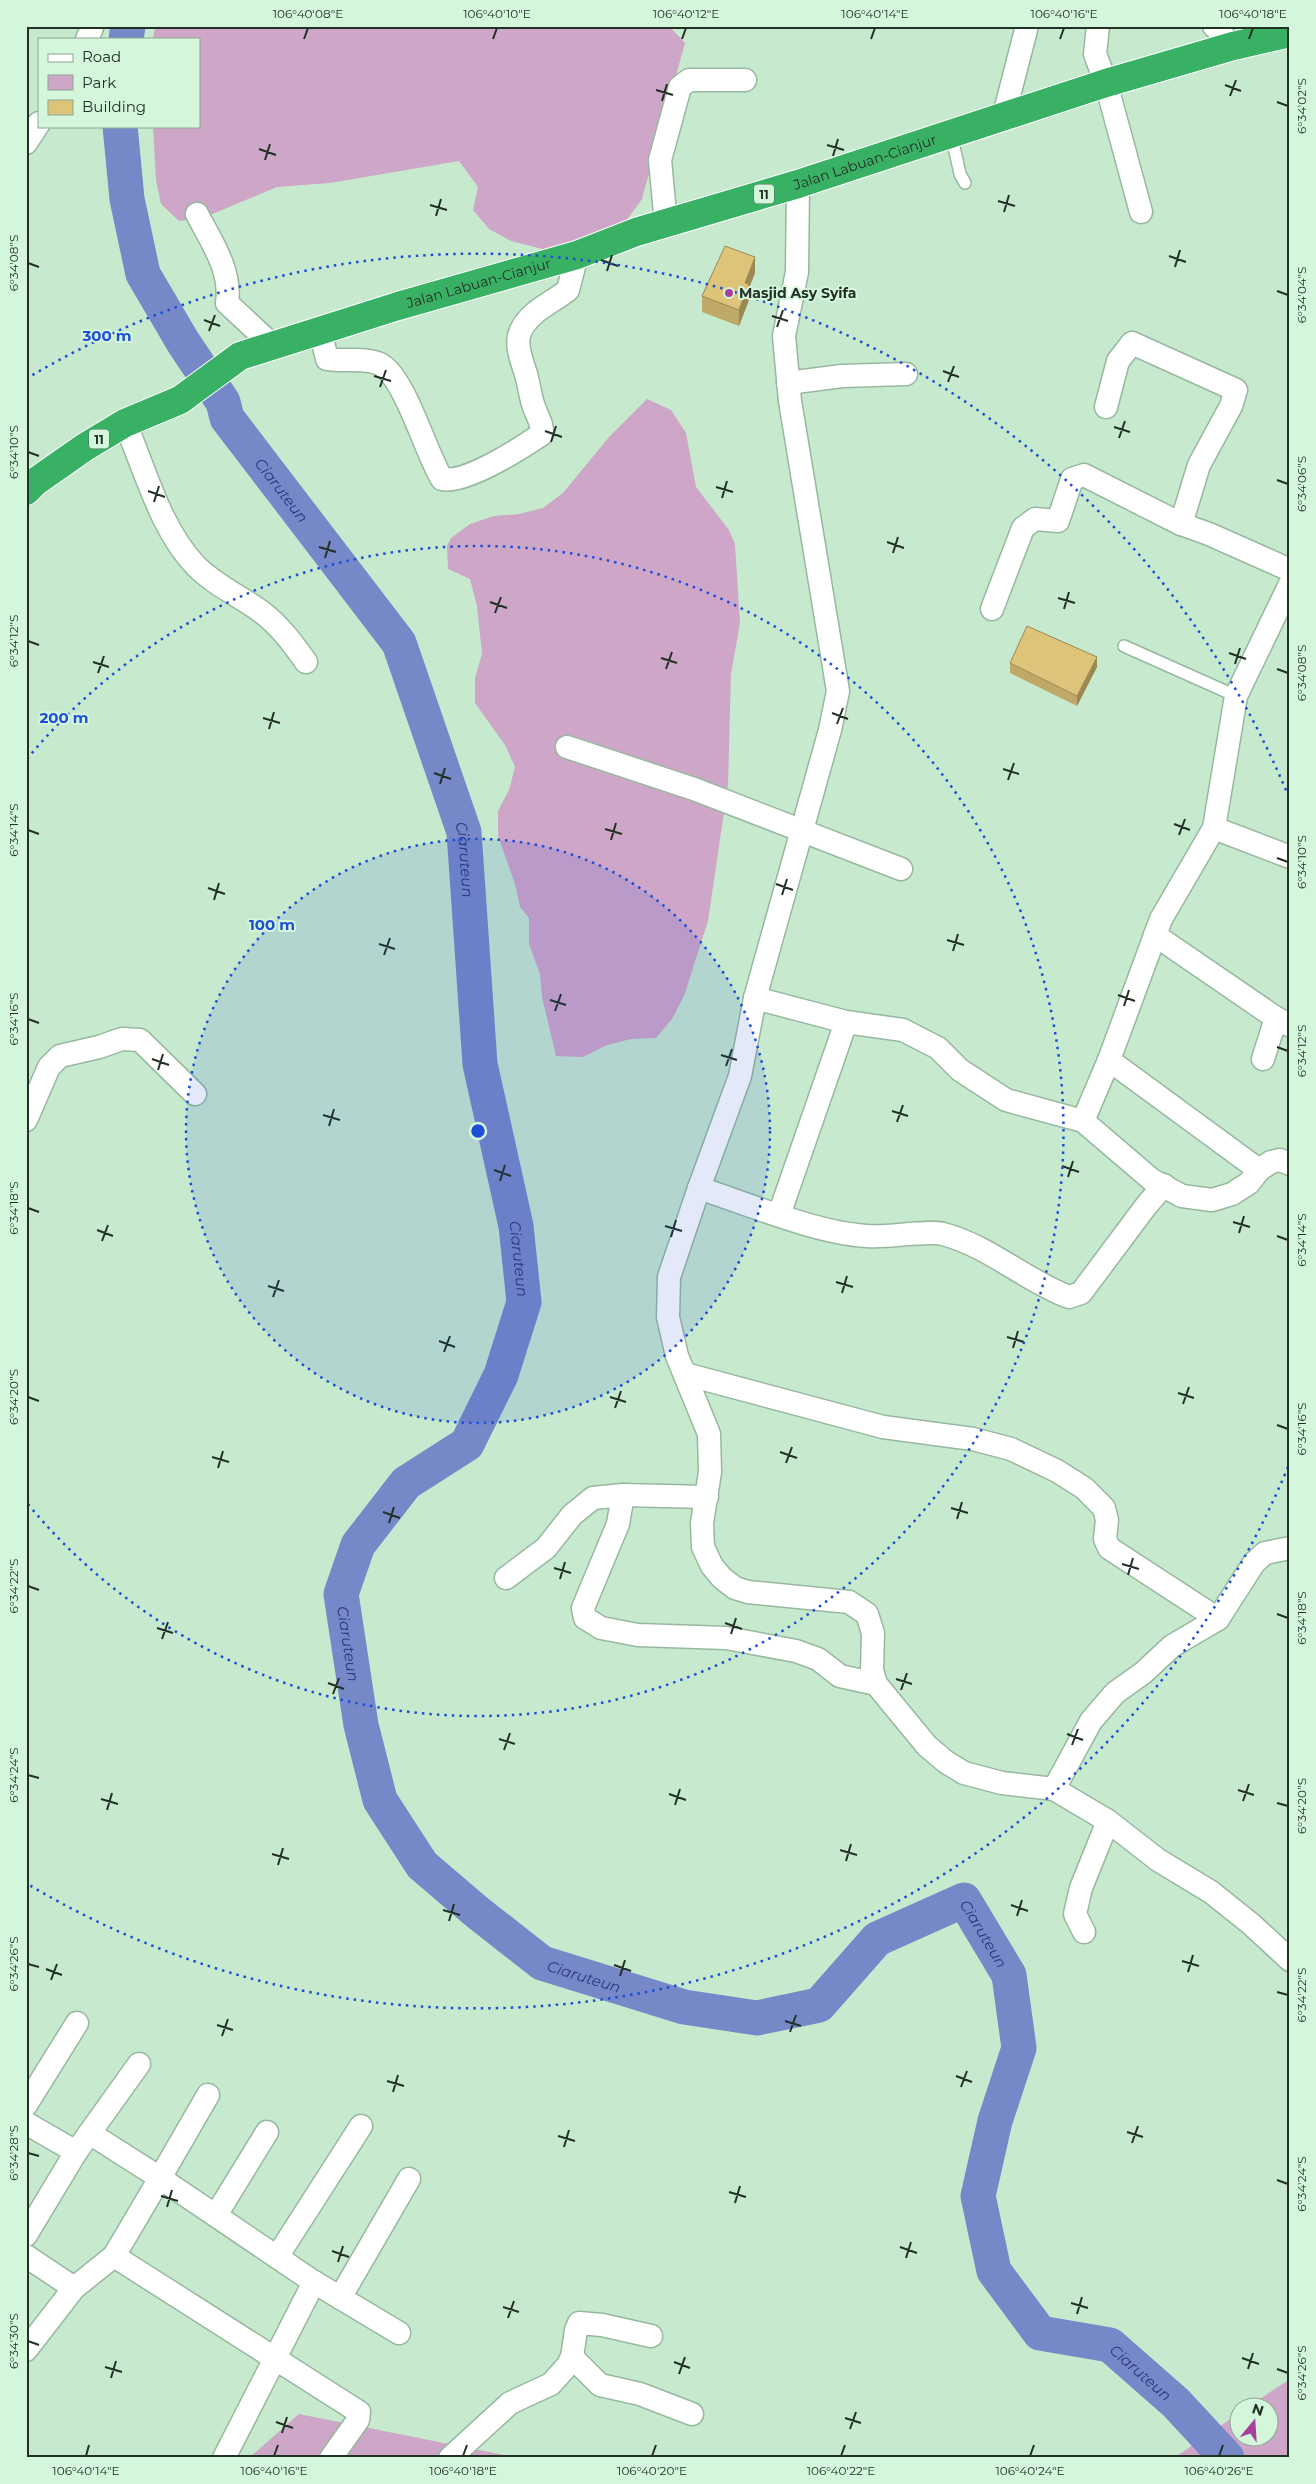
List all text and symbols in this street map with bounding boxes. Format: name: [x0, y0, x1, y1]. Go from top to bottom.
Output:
text: 106°40'08"E: [273, 6, 343, 21]
text: 106°40'10"E: [463, 6, 531, 21]
text: 106°40'12"E: [653, 6, 719, 21]
text: 106°40'14"E: [841, 6, 909, 21]
text: 106°40'16"E: [1031, 6, 1097, 21]
text: 106°40'18"E: [1219, 6, 1287, 21]
legend: [38, 38, 200, 128]
text: Road: [82, 47, 121, 66]
text: Park: [82, 73, 116, 92]
text: 6°34'02"S: [1294, 78, 1309, 134]
text: Building: [82, 97, 146, 116]
street label: Jalan Labuan-Cianjur: [790, 130, 939, 194]
road number: 11: [754, 184, 774, 203]
text: 6°34'08"S: [6, 235, 21, 291]
street label: Jalan Labuan-Cianjur: [403, 254, 553, 312]
text: 6°34'04"S: [1294, 267, 1309, 323]
place label: Masjid Asy Syifa: [739, 284, 856, 302]
marker: Masjid Asy Syifa: [723, 287, 735, 299]
text: 300 m: [81, 326, 132, 345]
text: 6°34'10"S: [6, 425, 21, 479]
road number: 11: [89, 429, 109, 448]
water label: Ciaruteun: [251, 454, 313, 526]
text: 6°34'06"S: [1294, 456, 1309, 512]
text: 6°34'12"S: [6, 615, 21, 667]
text: 6°34'08"S: [1294, 645, 1309, 701]
text: 200 m: [39, 708, 89, 727]
text: 6°34'14"S: [6, 803, 21, 857]
water label: Ciaruteun: [452, 819, 478, 898]
text: 6°34'10"S: [1294, 835, 1309, 889]
text: 100 m: [249, 915, 295, 934]
text: 6°34'16"S: [6, 992, 21, 1046]
text: 6°34'12"S: [1294, 1025, 1309, 1077]
centre of rings: [469, 1122, 487, 1140]
text: 6°34'18"S: [6, 1181, 21, 1235]
text: 6°34'14"S: [1294, 1213, 1309, 1267]
water label: Ciaruteun: [506, 1220, 533, 1298]
text: 6°34'20"S: [6, 1369, 21, 1425]
text: 6°34'16"S: [1294, 1402, 1309, 1456]
text: 6°34'22"S: [6, 1559, 21, 1613]
text: 6°34'18"S: [1294, 1591, 1309, 1645]
water label: Ciaruteun: [333, 1605, 364, 1683]
text: 6°34'24"S: [6, 1747, 21, 1803]
text: 6°34'20"S: [1294, 1778, 1309, 1834]
water label: Ciaruteun: [956, 1896, 1012, 1971]
text: 6°34'26"S: [6, 1936, 21, 1992]
water label: Ciaruteun: [545, 1956, 623, 1996]
text: 6°34'22"S: [1294, 1968, 1309, 2022]
text: 6°34'28"S: [6, 2125, 21, 2181]
text: 6°34'24"S: [1294, 2156, 1309, 2212]
text: 6°34'30"S: [6, 2313, 21, 2369]
water label: Ciaruteun: [1106, 2340, 1176, 2405]
text: 6°34'26"S: [1294, 2345, 1309, 2401]
north arrow: [1228, 2396, 1278, 2446]
text: N: [1250, 2399, 1266, 2420]
text: 106°40'14"E: [52, 2463, 120, 2478]
text: 106°40'16"E: [241, 2463, 307, 2478]
text: 106°40'18"E: [429, 2463, 497, 2478]
text: 106°40'20"E: [617, 2463, 687, 2478]
text: 106°40'22"E: [807, 2463, 875, 2478]
text: 106°40'24"E: [995, 2463, 1065, 2478]
text: 106°40'26"E: [1184, 2463, 1254, 2478]

